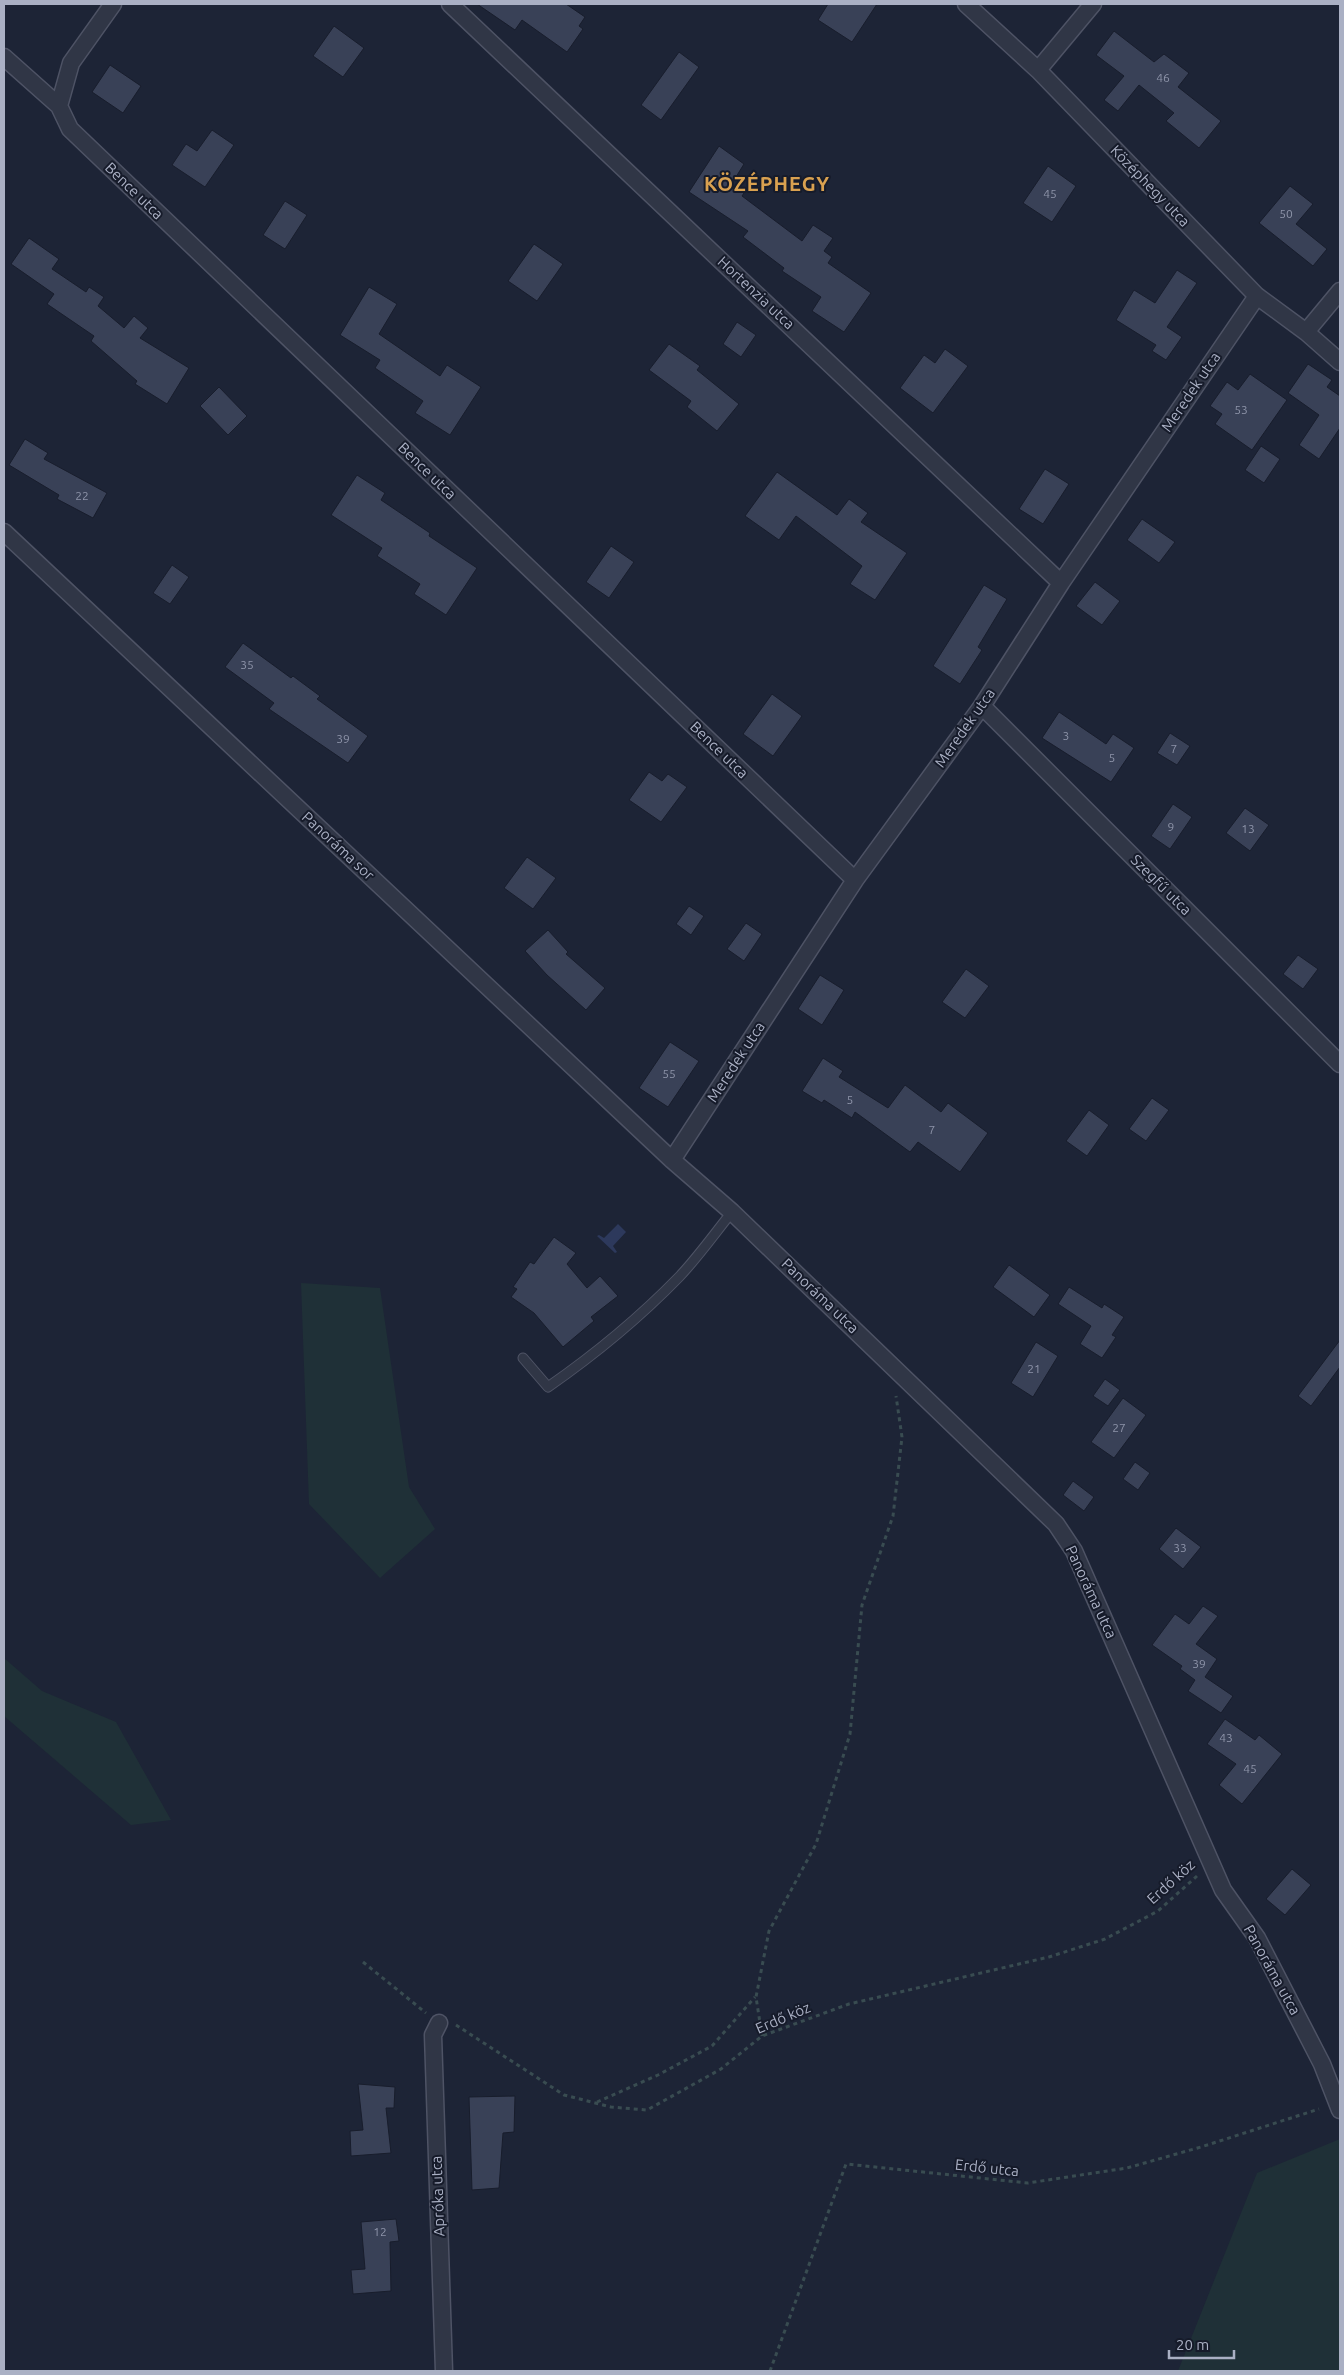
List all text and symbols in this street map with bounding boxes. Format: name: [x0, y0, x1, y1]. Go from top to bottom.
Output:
house number: 46: [1156, 71, 1170, 84]
street label: Középhegy utca: [1107, 141, 1193, 230]
street label: Bence utca: [102, 159, 167, 222]
district label: KÖZÉPHEGY: [704, 171, 830, 195]
house number: 45: [1043, 187, 1057, 200]
house number: 50: [1279, 207, 1293, 220]
street label: Hortenzia utca: [715, 253, 798, 332]
street label: Meredek utca: [1158, 349, 1223, 435]
house number: 53: [1234, 403, 1248, 416]
street label: Bence utca: [395, 439, 460, 502]
house number: 22: [75, 489, 89, 502]
house number: 35: [240, 658, 254, 671]
street label: Meredek utca: [931, 685, 998, 770]
street label: Bence utca: [687, 718, 752, 781]
house number: 3: [1063, 729, 1069, 742]
house number: 39: [336, 732, 350, 745]
house number: 7: [1171, 742, 1177, 755]
house number: 5: [1109, 751, 1115, 764]
street label: Panoráma sor: [299, 808, 378, 884]
house number: 9: [1168, 820, 1174, 833]
house number: 13: [1241, 822, 1255, 835]
street label: Szegfű utca: [1128, 851, 1195, 918]
street label: Meredek utca: [703, 1018, 768, 1105]
house number: 55: [662, 1067, 676, 1080]
house number: 5: [847, 1093, 853, 1106]
house number: 7: [929, 1123, 935, 1136]
street label: Panoráma utca: [778, 1255, 862, 1337]
house number: 21: [1027, 1362, 1041, 1375]
house number: 27: [1112, 1421, 1126, 1434]
house number: 33: [1173, 1541, 1187, 1554]
street label: Panoráma utca: [1063, 1543, 1120, 1641]
house number: 39: [1192, 1657, 1206, 1670]
house number: 43: [1219, 1731, 1233, 1744]
house number: 45: [1243, 1762, 1257, 1775]
street label: Erdő köz: [1143, 1856, 1198, 1907]
street label: Panoráma utca: [1241, 1922, 1304, 2018]
street label: Erdő köz: [753, 1998, 813, 2037]
street label: Apróka utca: [428, 2155, 447, 2237]
street label: Erdő utca: [954, 2156, 1020, 2179]
house number: 12: [373, 2225, 387, 2238]
scale bar: [1169, 2328, 1234, 2360]
text: 20 m: [1176, 2336, 1209, 2353]

